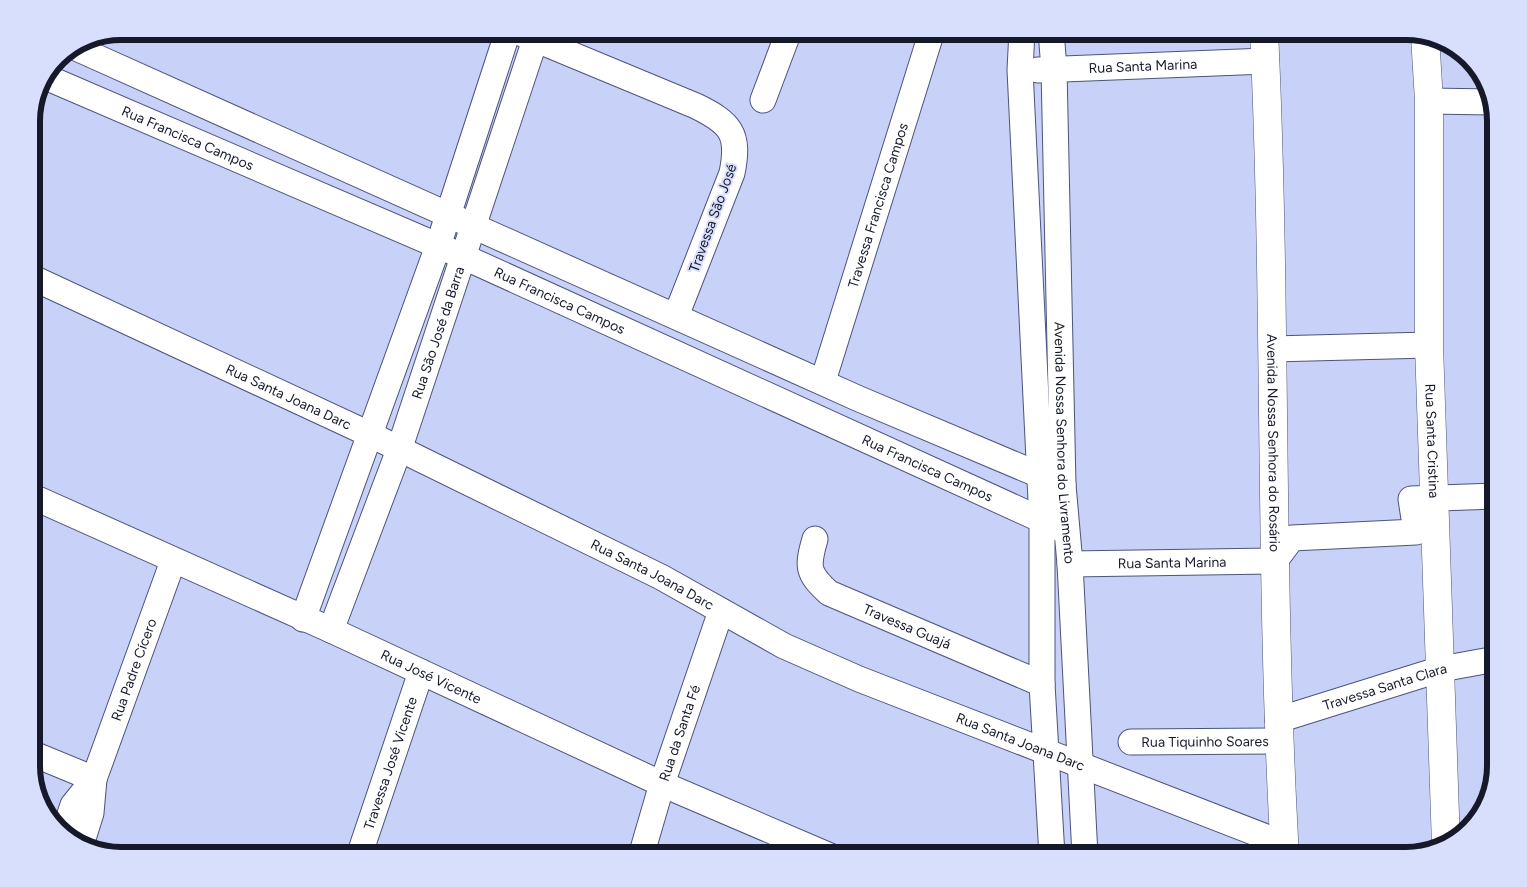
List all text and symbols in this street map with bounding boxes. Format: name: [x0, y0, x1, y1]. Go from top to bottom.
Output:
street label: Rua Santa Marina: [1088, 55, 1197, 76]
street label: Rua Francisca Campos: [119, 102, 256, 174]
street label: Travessa Francisca Campos: [844, 121, 911, 290]
street label: Travessa São José: [686, 161, 741, 274]
street label: Rua Francisca Campos: [492, 263, 628, 338]
street label: Rua São José da Barra: [408, 264, 468, 401]
street label: Avenida Nossa Senhora do Livramento: [1051, 321, 1078, 564]
street label: Avenida Nossa Senhora do Rosário: [1264, 334, 1283, 552]
street label: Rua Santa Joana Darc: [223, 360, 354, 433]
street label: Rua Santa Cristina: [1422, 383, 1443, 498]
street label: Rua Francisca Campos: [859, 431, 996, 505]
street label: Rua Santa Joana Darc: [588, 535, 717, 614]
street label: Rua Santa Marina: [1118, 553, 1226, 572]
street label: Travessa Guajá: [861, 600, 954, 653]
street label: Rua Padre Cícero: [107, 616, 160, 723]
street label: Rua José Vicente: [378, 646, 484, 707]
street label: Travessa Santa Clara: [1321, 660, 1448, 714]
street label: Rua da Santa Fé: [655, 682, 704, 783]
street label: Travessa José Vicente: [360, 694, 421, 832]
street label: Rua Santa Joana Darc: [954, 709, 1088, 774]
street label: Rua Tiquinho Soares: [1141, 733, 1269, 750]

